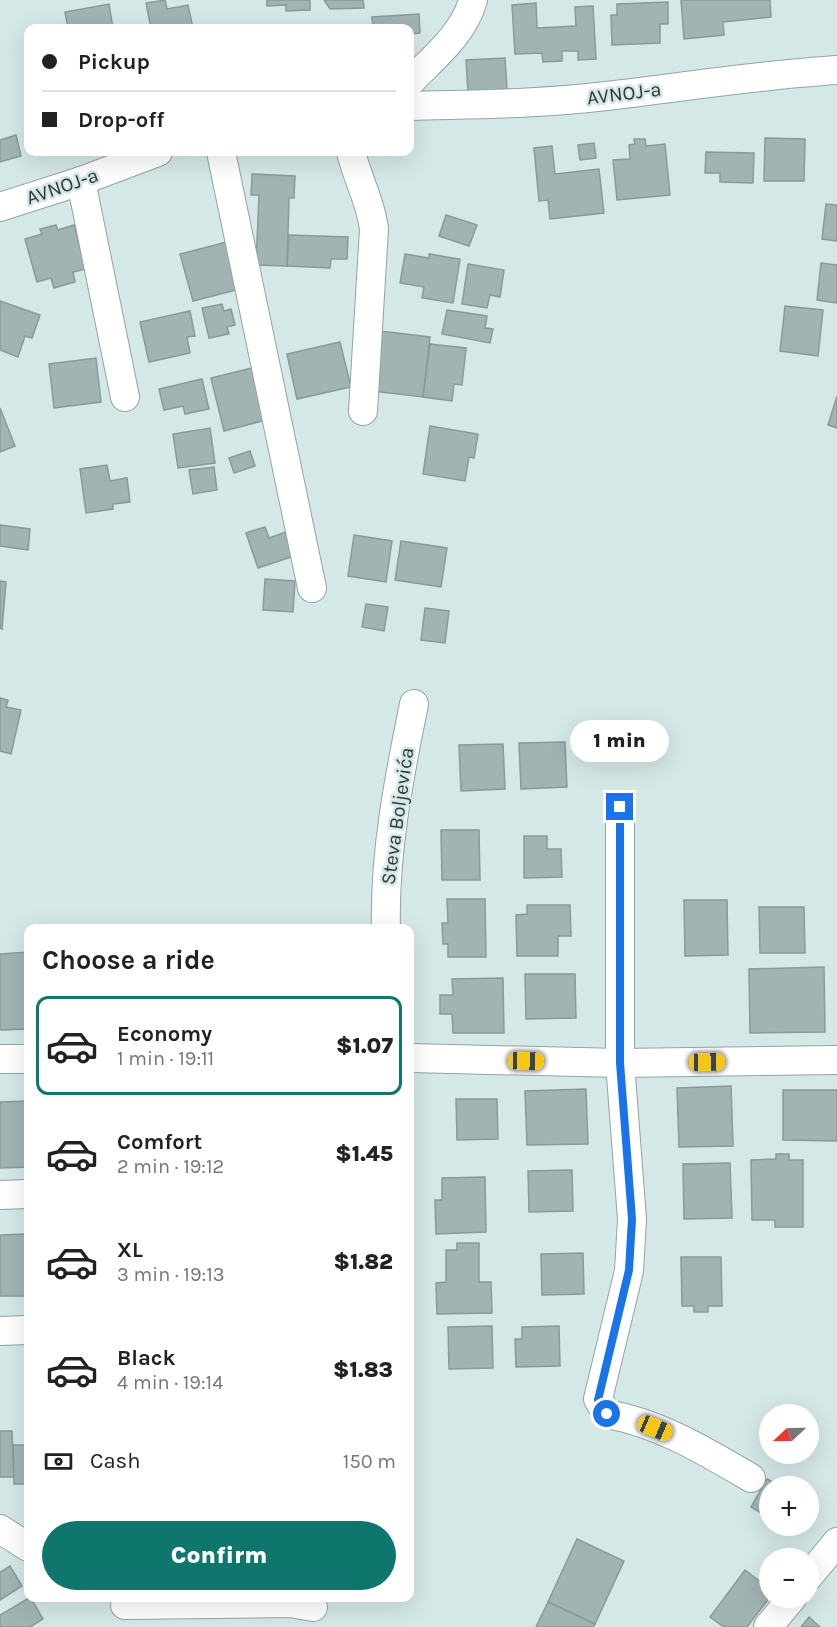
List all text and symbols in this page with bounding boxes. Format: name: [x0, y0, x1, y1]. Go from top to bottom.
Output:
text: Pickup: [78, 49, 150, 75]
street label: AVNOJ-a: [586, 78, 663, 109]
text: Drop-off: [78, 107, 164, 133]
street label: AVNOJ-a: [23, 163, 101, 210]
callout: 1 min: [570, 720, 670, 762]
text: 1 min: [593, 729, 646, 752]
street label: Steva Boljevića: [376, 746, 419, 886]
route end: [606, 793, 633, 820]
text: Choose a ride: [42, 944, 215, 976]
icon: car: [45, 1019, 99, 1073]
text: Economy: [117, 1021, 212, 1047]
text: $1.07: [336, 1033, 393, 1059]
text: 1 min · 19:11: [117, 1047, 214, 1070]
car: [508, 1052, 544, 1070]
car: [689, 1053, 725, 1071]
icon: car: [45, 1127, 99, 1181]
text: Comfort: [117, 1129, 202, 1155]
text: $1.45: [335, 1141, 393, 1167]
text: 2 min · 19:12: [117, 1155, 224, 1178]
icon: car: [45, 1235, 99, 1289]
text: XL: [117, 1237, 143, 1263]
text: $1.82: [334, 1249, 393, 1275]
text: 3 min · 19:13: [117, 1263, 225, 1286]
icon: car: [45, 1343, 99, 1397]
text: Black: [117, 1345, 176, 1371]
text: $1.83: [333, 1357, 393, 1383]
text: 4 min · 19:14: [117, 1371, 223, 1394]
route start: [593, 1400, 620, 1427]
north arrow: [759, 1404, 819, 1464]
map controls: [759, 1404, 819, 1608]
car: [635, 1413, 675, 1443]
icon: cash: [42, 1445, 75, 1478]
text: Cash: [90, 1448, 140, 1474]
text: 150 m: [343, 1450, 396, 1473]
button: +: [759, 1476, 819, 1536]
button: Confirm: [42, 1521, 396, 1590]
button: −: [759, 1548, 819, 1608]

